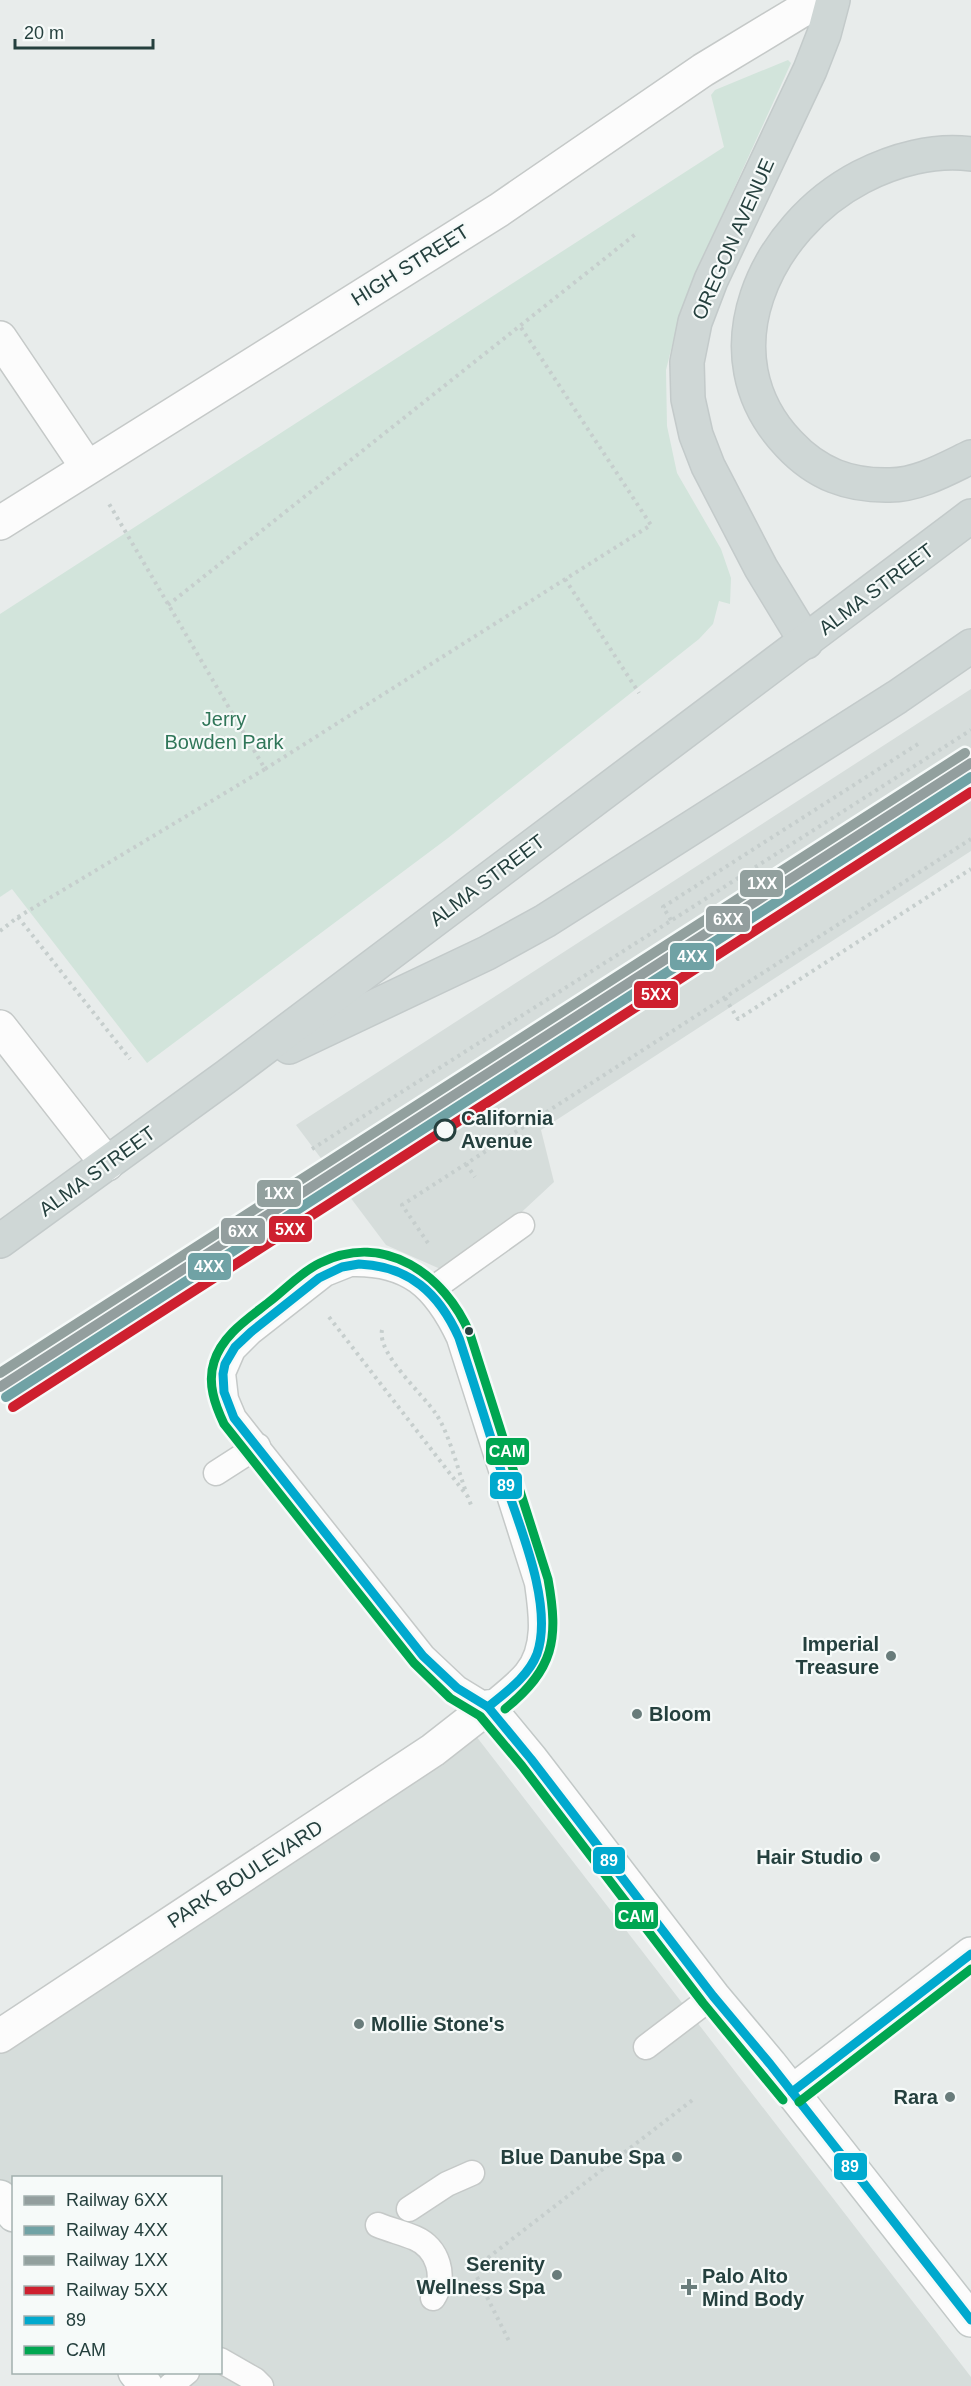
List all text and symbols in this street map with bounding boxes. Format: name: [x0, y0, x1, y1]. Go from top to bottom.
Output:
scale bar: [15, 12, 153, 50]
text: 20 m: [24, 23, 64, 43]
street label: OREGON AVENUE: [688, 155, 778, 323]
street label: HIGH STREET: [347, 220, 473, 310]
street label: ALMA STREET: [814, 539, 938, 639]
park label: Jerry Bowden Park: [165, 708, 284, 753]
street label: ALMA STREET: [425, 830, 549, 930]
line badge: 1XX: [739, 869, 784, 898]
text: 1XX: [747, 875, 777, 892]
line badge: 6XX: [705, 905, 751, 933]
text: 6XX: [713, 911, 743, 928]
line badge: 4XX: [669, 942, 715, 971]
text: 4XX: [677, 948, 707, 965]
line badge: 5XX: [633, 980, 679, 1009]
text: 5XX: [641, 986, 671, 1003]
place label: California Avenue: [461, 1107, 554, 1152]
marker: California Avenue: [434, 1119, 456, 1141]
street label: ALMA STREET: [35, 1122, 159, 1220]
line badge: 1XX: [256, 1179, 302, 1208]
text: 1XX: [264, 1185, 294, 1202]
line badge: 5XX: [268, 1215, 313, 1243]
line badge: 6XX: [220, 1217, 266, 1245]
text: 5XX: [275, 1221, 305, 1238]
text: 6XX: [228, 1223, 258, 1240]
line badge: 4XX: [187, 1252, 232, 1281]
text: 4XX: [194, 1258, 224, 1275]
unlabelled marker: [463, 1325, 475, 1337]
line badge: CAM: [485, 1437, 530, 1466]
text: CAM: [489, 1443, 525, 1460]
line badge: 89: [489, 1471, 523, 1500]
text: 89: [497, 1477, 515, 1494]
place label: Imperial Treasure: [796, 1633, 879, 1678]
marker: Imperial Treasure: [884, 1649, 898, 1663]
place label: Bloom: [649, 1703, 711, 1725]
marker: Bloom: [630, 1707, 644, 1721]
street label: PARK BOULEVARD: [163, 1816, 327, 1932]
line badge: 89: [592, 1846, 626, 1875]
place label: Hair Studio: [756, 1846, 863, 1868]
marker: Hair Studio: [868, 1850, 882, 1864]
text: 89: [600, 1852, 618, 1869]
line badge: CAM: [614, 1901, 659, 1930]
text: CAM: [618, 1908, 654, 1925]
place label: Mollie Stone's: [371, 2013, 505, 2035]
marker: Mollie Stone's: [352, 2017, 366, 2031]
place label: Rara: [894, 2086, 939, 2108]
marker: Rara: [943, 2090, 957, 2104]
place label: Blue Danube Spa: [501, 2146, 666, 2168]
marker: Blue Danube Spa: [670, 2150, 684, 2164]
line badge: 89: [833, 2152, 868, 2181]
text: 89: [841, 2158, 859, 2175]
legend: [12, 2176, 222, 2374]
text: Railway 6XX: [66, 2190, 168, 2210]
text: Railway 4XX: [66, 2220, 168, 2240]
text: Railway 1XX: [66, 2250, 168, 2270]
place label: Serenity Wellness Spa: [416, 2253, 546, 2298]
place label: Palo Alto Mind Body: [702, 2265, 805, 2310]
marker: Serenity Wellness Spa: [550, 2268, 564, 2282]
marker: Palo Alto Mind Body: [680, 2278, 698, 2296]
text: Railway 5XX: [66, 2280, 168, 2300]
text: 89: [66, 2310, 86, 2330]
text: CAM: [66, 2340, 106, 2360]

